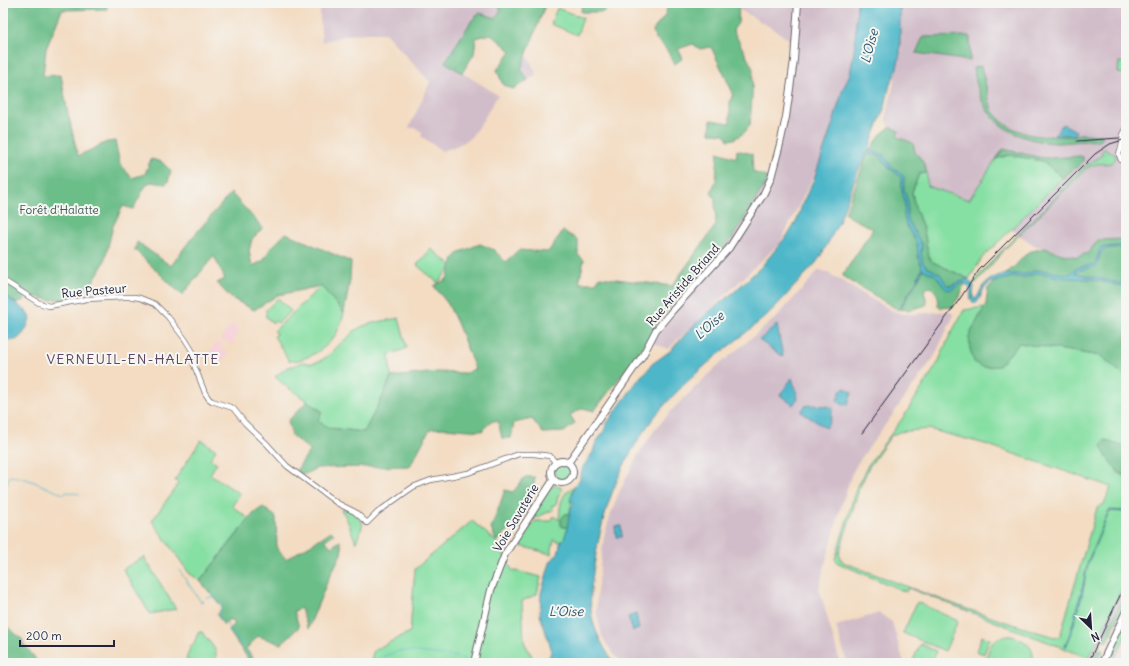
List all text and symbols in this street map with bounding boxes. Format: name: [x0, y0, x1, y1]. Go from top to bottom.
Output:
water label: L'Oise: [857, 26, 882, 65]
park label: Forêt d'Halatte: [19, 202, 99, 217]
street label: Rue Aristide Briand: [643, 241, 722, 329]
street label: Rue Pasteur: [61, 280, 127, 301]
water label: L'Oise: [691, 307, 729, 343]
district label: VERNEUIL-EN-HALATTE: [47, 350, 219, 368]
street label: Voie Savaterie: [489, 481, 542, 554]
water label: L’Oise: [549, 603, 584, 620]
north arrow: [1071, 608, 1111, 648]
scale bar: [20, 622, 114, 648]
text: 200 m: [26, 628, 62, 643]
text: N: [1089, 629, 1102, 645]

